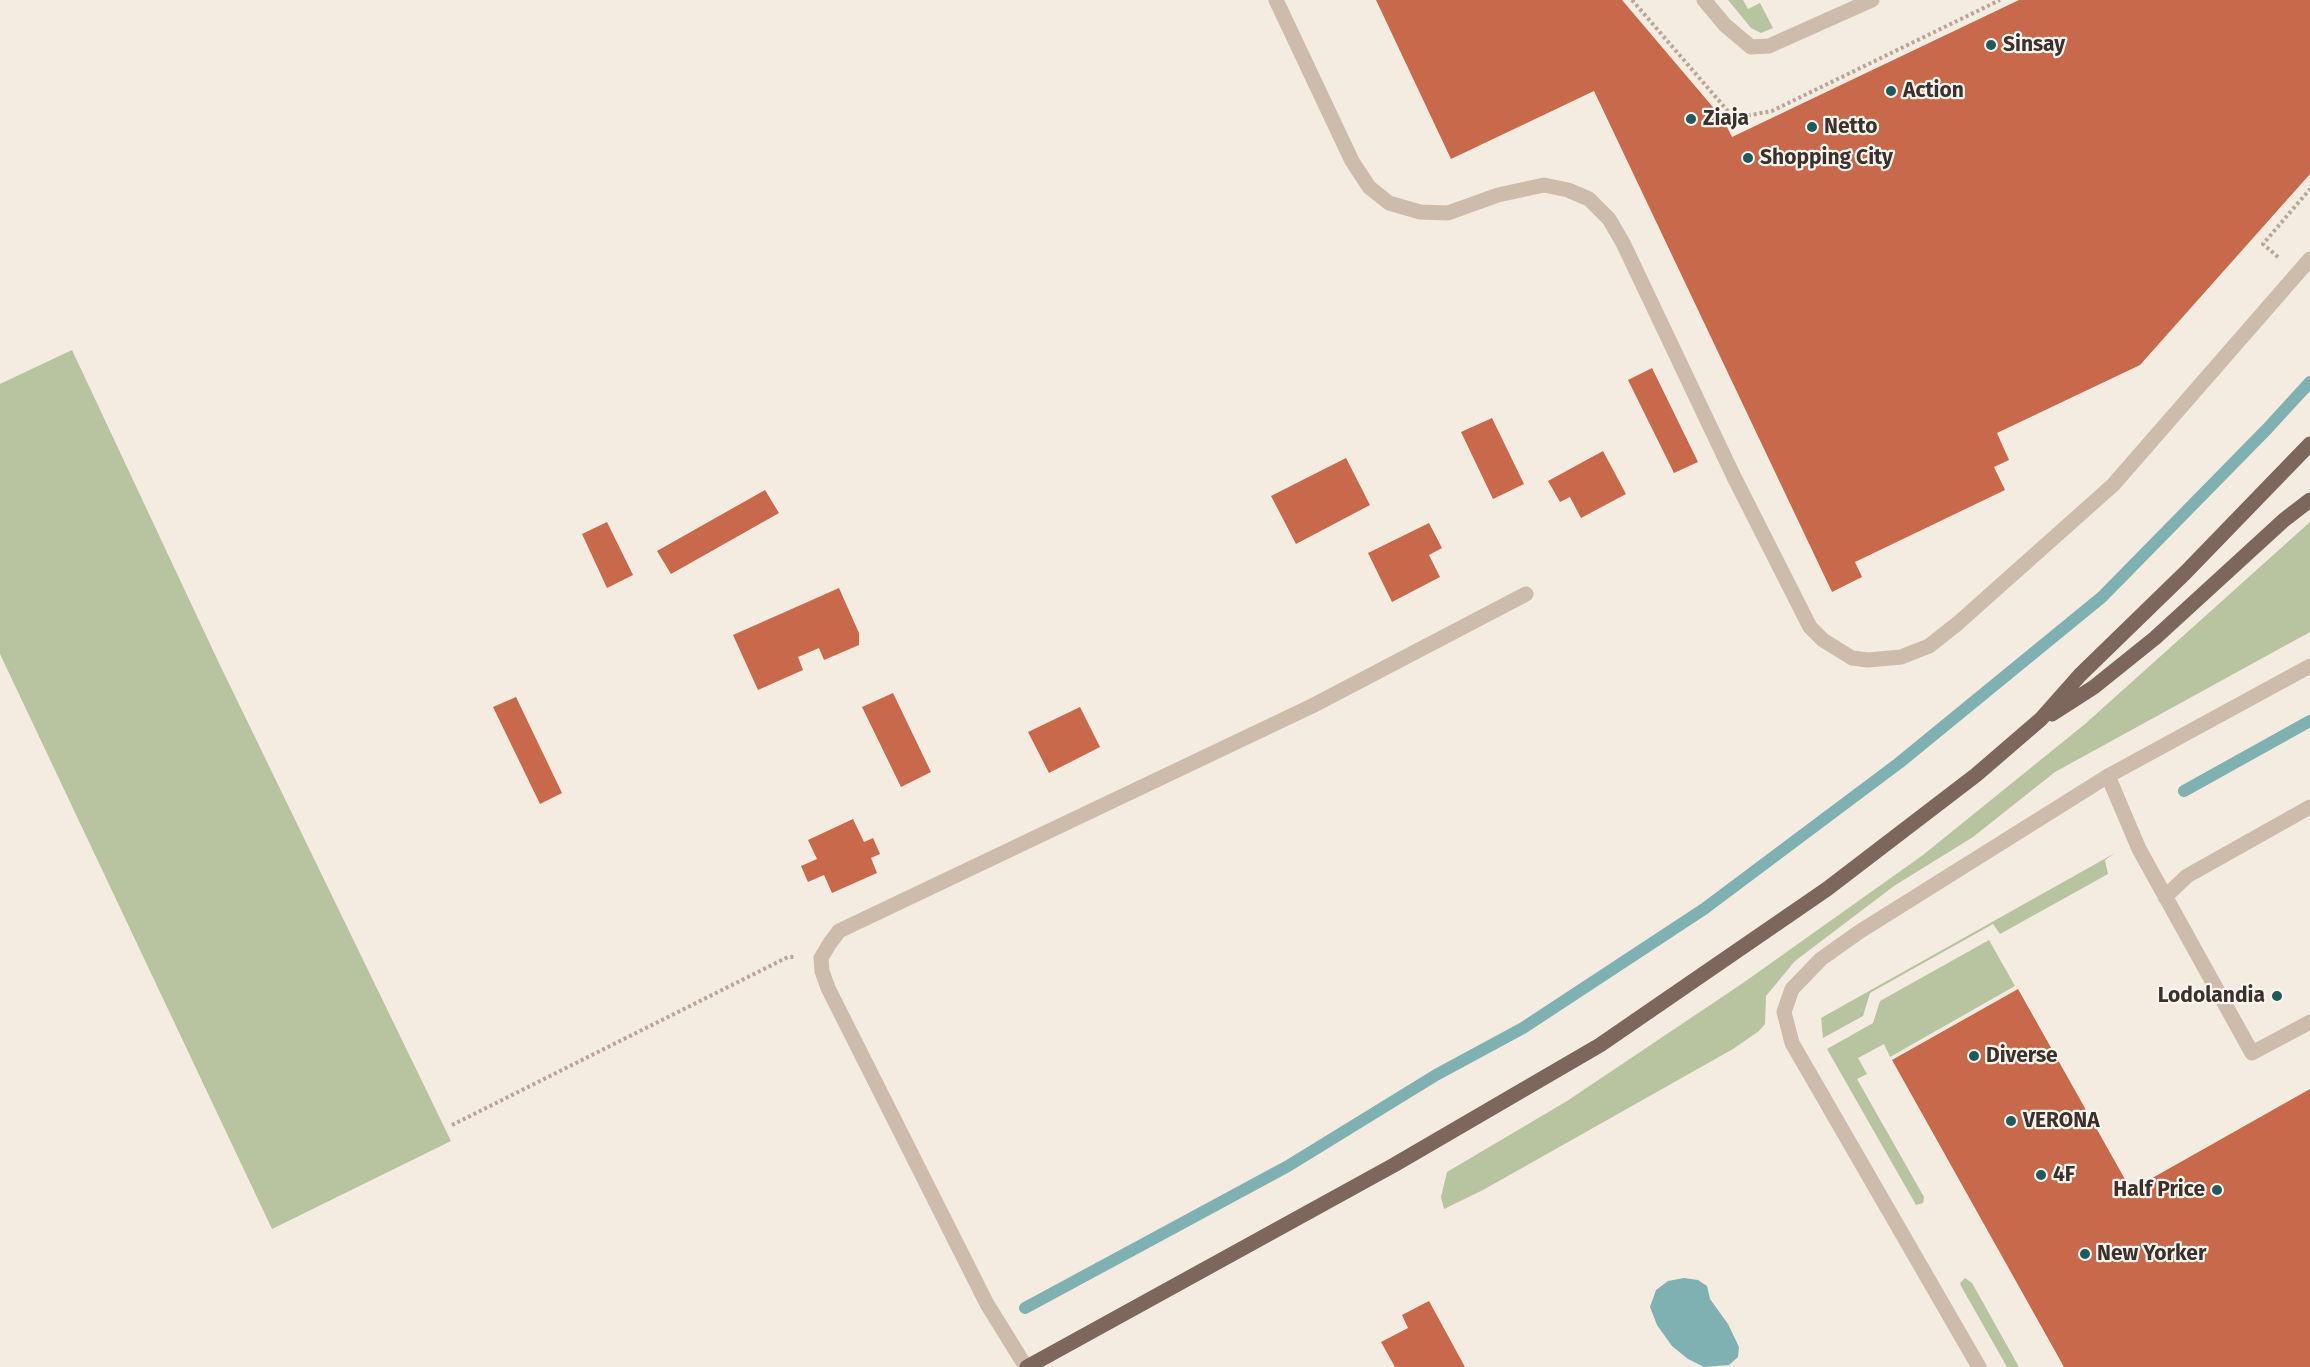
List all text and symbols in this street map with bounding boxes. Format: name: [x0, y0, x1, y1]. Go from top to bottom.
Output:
place label: Sinsay: [2003, 32, 2065, 58]
marker: Sinsay: [1984, 38, 1998, 52]
place label: Action: [1903, 78, 1964, 104]
marker: Action: [1884, 84, 1898, 98]
place label: Ziaja: [1703, 106, 1749, 132]
marker: Ziaja: [1684, 112, 1698, 126]
place label: Netto: [1824, 114, 1878, 140]
marker: Netto: [1805, 120, 1819, 134]
place label: Shopping City: [1760, 145, 1893, 171]
marker: Shopping City: [1741, 151, 1755, 165]
place label: Lodolandia: [2158, 983, 2265, 1009]
marker: Lodolandia: [2270, 989, 2284, 1003]
place label: Diverse: [1986, 1043, 2058, 1069]
marker: Diverse: [1967, 1049, 1981, 1063]
place label: VERONA: [2023, 1108, 2100, 1134]
marker: VERONA: [2004, 1114, 2018, 1128]
place label: 4F: [2053, 1162, 2075, 1188]
marker: 4F: [2034, 1168, 2048, 1182]
place label: Half Price: [2113, 1177, 2205, 1203]
marker: Half Price: [2210, 1183, 2224, 1197]
place label: New Yorker: [2097, 1241, 2206, 1267]
marker: New Yorker: [2078, 1247, 2092, 1261]

